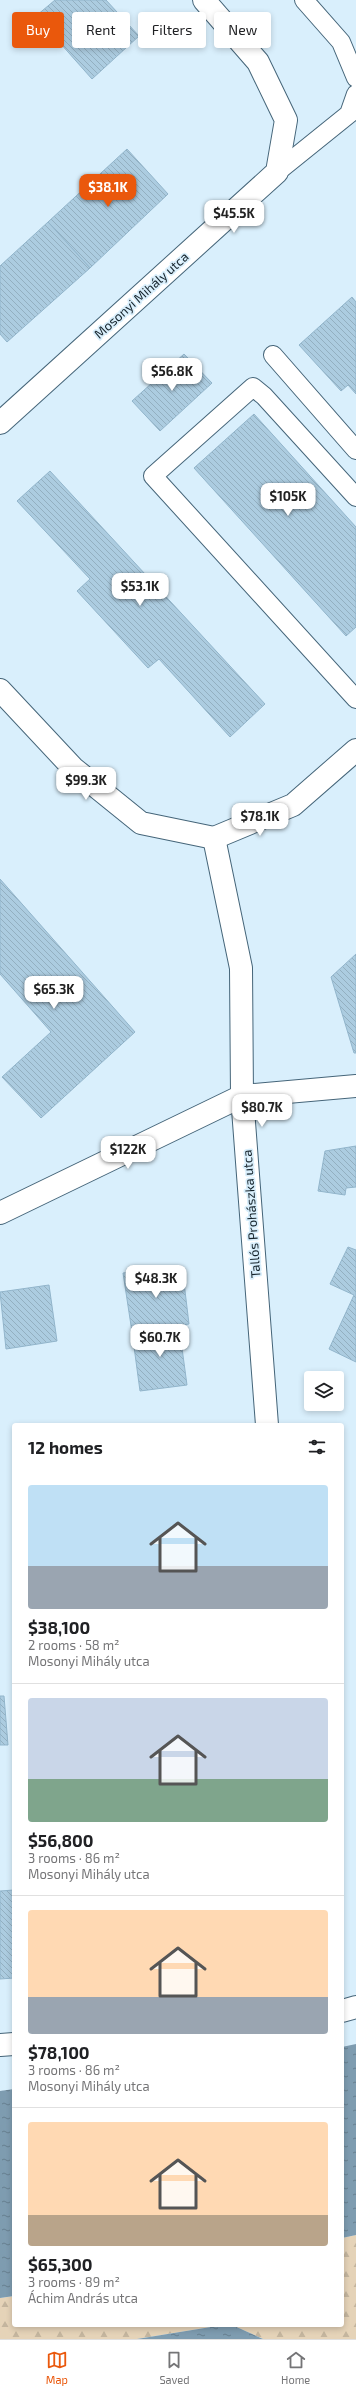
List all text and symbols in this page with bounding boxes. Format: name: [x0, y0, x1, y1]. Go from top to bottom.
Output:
chip: Buy: [12, 12, 64, 48]
chip: Rent: [72, 12, 130, 48]
chip: Filters: [138, 12, 206, 48]
chip: New: [214, 12, 271, 48]
pin: $38.1K: [75, 174, 141, 208]
text: $38.1K: [88, 179, 128, 195]
pin: $45.5K: [201, 200, 267, 234]
text: $45.5K: [213, 205, 255, 221]
street label: Mosonyi Mihály utca: [90, 248, 192, 342]
pin: $56.8K: [139, 358, 205, 392]
text: $56.8K: [151, 363, 193, 379]
pin: $105K: [260, 483, 316, 517]
text: $105K: [270, 488, 306, 504]
pin: $53.1K: [107, 573, 173, 607]
text: $53.1K: [121, 578, 159, 594]
pin: $99.3K: [53, 767, 119, 801]
text: $99.3K: [65, 772, 107, 788]
pin: $78.1K: [227, 803, 293, 837]
text: $78.1K: [241, 808, 279, 824]
pin: $65.3K: [21, 976, 87, 1010]
text: $65.3K: [33, 981, 75, 997]
pin: $80.7K: [229, 1094, 295, 1128]
text: $80.7K: [241, 1099, 283, 1115]
pin: $122K: [100, 1136, 156, 1170]
text: $122K: [110, 1141, 146, 1157]
street label: Tallós Prohászka utca: [239, 1149, 263, 1279]
pin: $48.3K: [123, 1265, 189, 1299]
text: $48.3K: [135, 1270, 177, 1286]
pin: $60.7K: [127, 1324, 193, 1358]
text: $60.7K: [139, 1329, 181, 1345]
map controls: [304, 1371, 344, 1411]
button: layers: [304, 1371, 344, 1411]
icon: filters: [306, 1436, 328, 1458]
text: 12 homes: [28, 1437, 103, 1457]
icon: home: [142, 1511, 214, 1583]
text: $38,100: [28, 1617, 90, 1637]
text: 2 rooms · 58 m²: [28, 1637, 119, 1653]
text: Mosonyi Mihály utca: [28, 1653, 150, 1669]
icon: home: [142, 1724, 214, 1796]
text: $56,800: [28, 1830, 93, 1850]
text: 3 rooms · 86 m²: [28, 1850, 120, 1866]
text: Mosonyi Mihály utca: [28, 1866, 150, 1882]
icon: home: [142, 1936, 214, 2008]
text: $78,100: [28, 2042, 90, 2062]
text: 3 rooms · 86 m²: [28, 2062, 120, 2078]
text: Mosonyi Mihály utca: [28, 2078, 150, 2094]
icon: home: [142, 2148, 214, 2220]
text: $65,300: [28, 2254, 92, 2274]
text: 3 rooms · 89 m²: [28, 2274, 120, 2290]
text: Áchim András utca: [28, 2290, 138, 2306]
tab: Map: [46, 2349, 68, 2386]
tab: Saved: [159, 2349, 190, 2386]
tab: Home: [281, 2349, 310, 2386]

